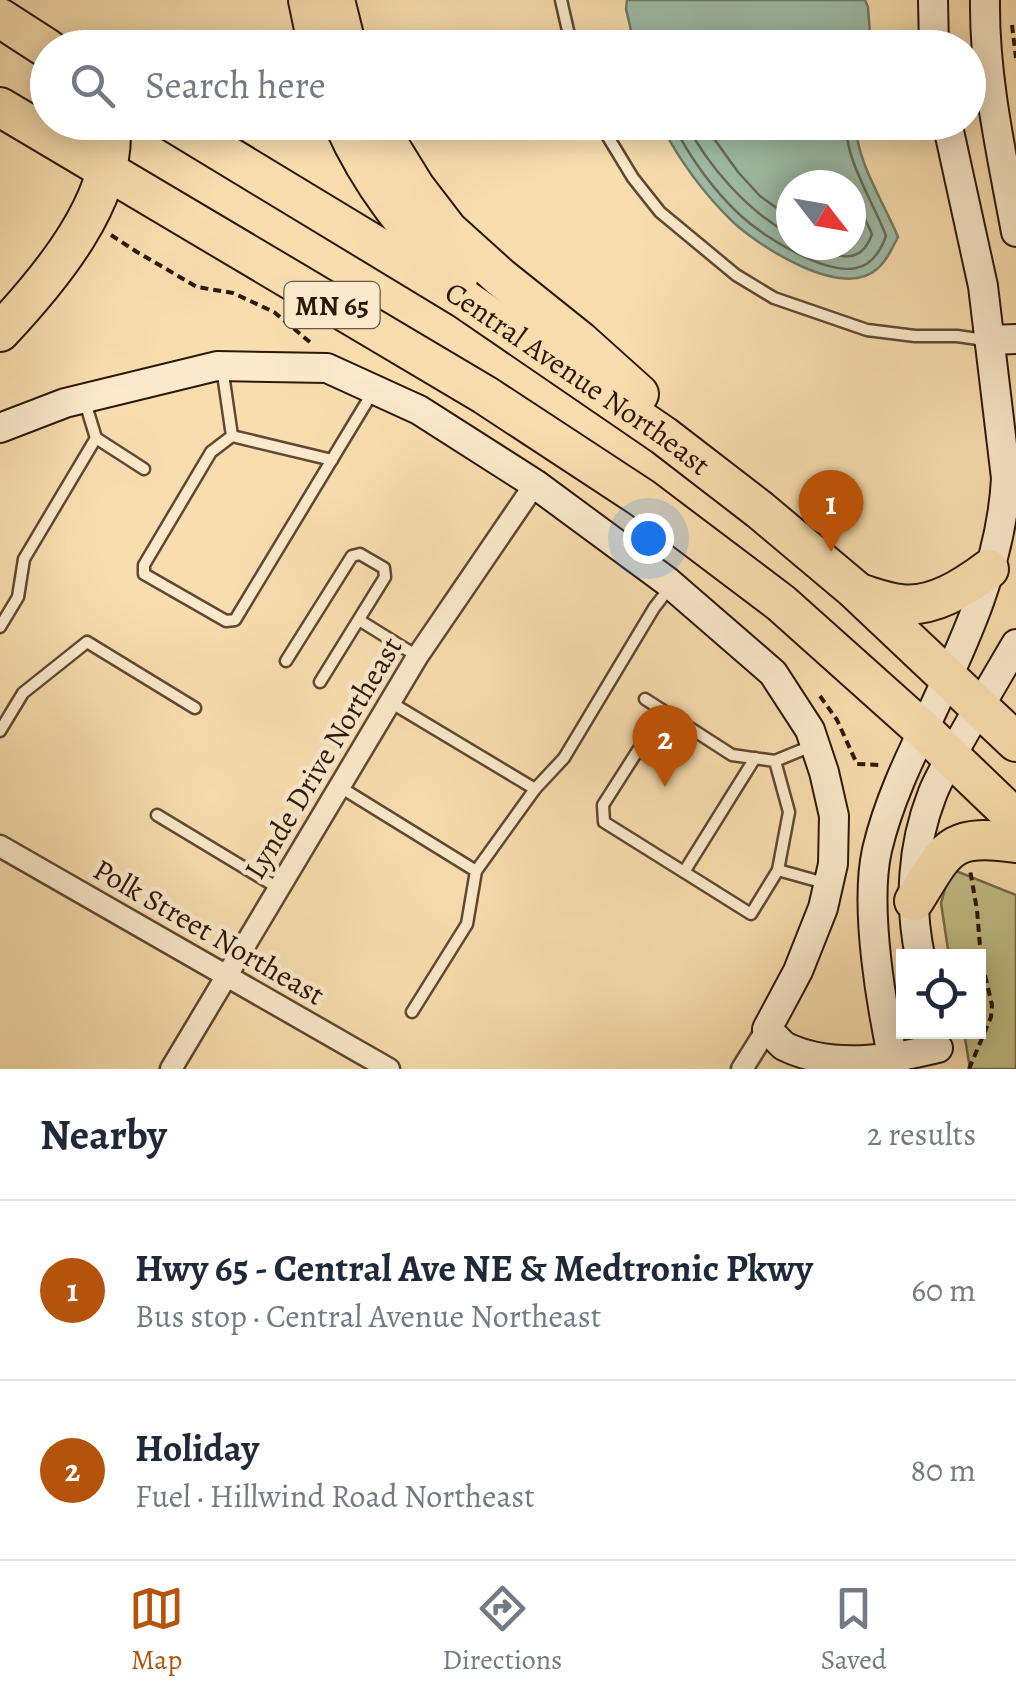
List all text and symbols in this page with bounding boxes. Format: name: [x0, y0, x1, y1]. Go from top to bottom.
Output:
search box: [30, 30, 986, 140]
icon: search: [65, 58, 120, 113]
text: Search here: [145, 59, 326, 111]
north arrow: [776, 170, 866, 260]
street label: Central Avenue Northeast: [438, 272, 719, 485]
road number: MN 65: [284, 282, 380, 328]
pin: 1: [798, 470, 864, 552]
your location: [623, 513, 674, 564]
street label: Lynde Drive Northeast: [235, 629, 411, 887]
pin: 2: [632, 704, 698, 787]
street label: Polk Street Northeast: [86, 850, 332, 1015]
map controls: [896, 949, 986, 1039]
button: locate: [896, 949, 986, 1039]
text: Nearby: [40, 1106, 167, 1163]
text: 2 results: [867, 1112, 976, 1156]
text: Hwy 65 - Central Ave NE & Medtronic Pkwy: [135, 1242, 813, 1294]
text: 1: [67, 1268, 78, 1312]
text: 60 m: [911, 1268, 976, 1312]
text: Bus stop · Central Avenue Northeast: [135, 1294, 601, 1338]
text: Holiday: [135, 1422, 259, 1474]
text: 2: [65, 1448, 80, 1492]
text: 80 m: [910, 1448, 976, 1492]
text: Fuel · Hillwind Road Northeast: [135, 1474, 535, 1518]
tab: Map: [129, 1581, 184, 1679]
tab: Directions: [442, 1581, 562, 1679]
tab: Saved: [821, 1581, 887, 1679]

